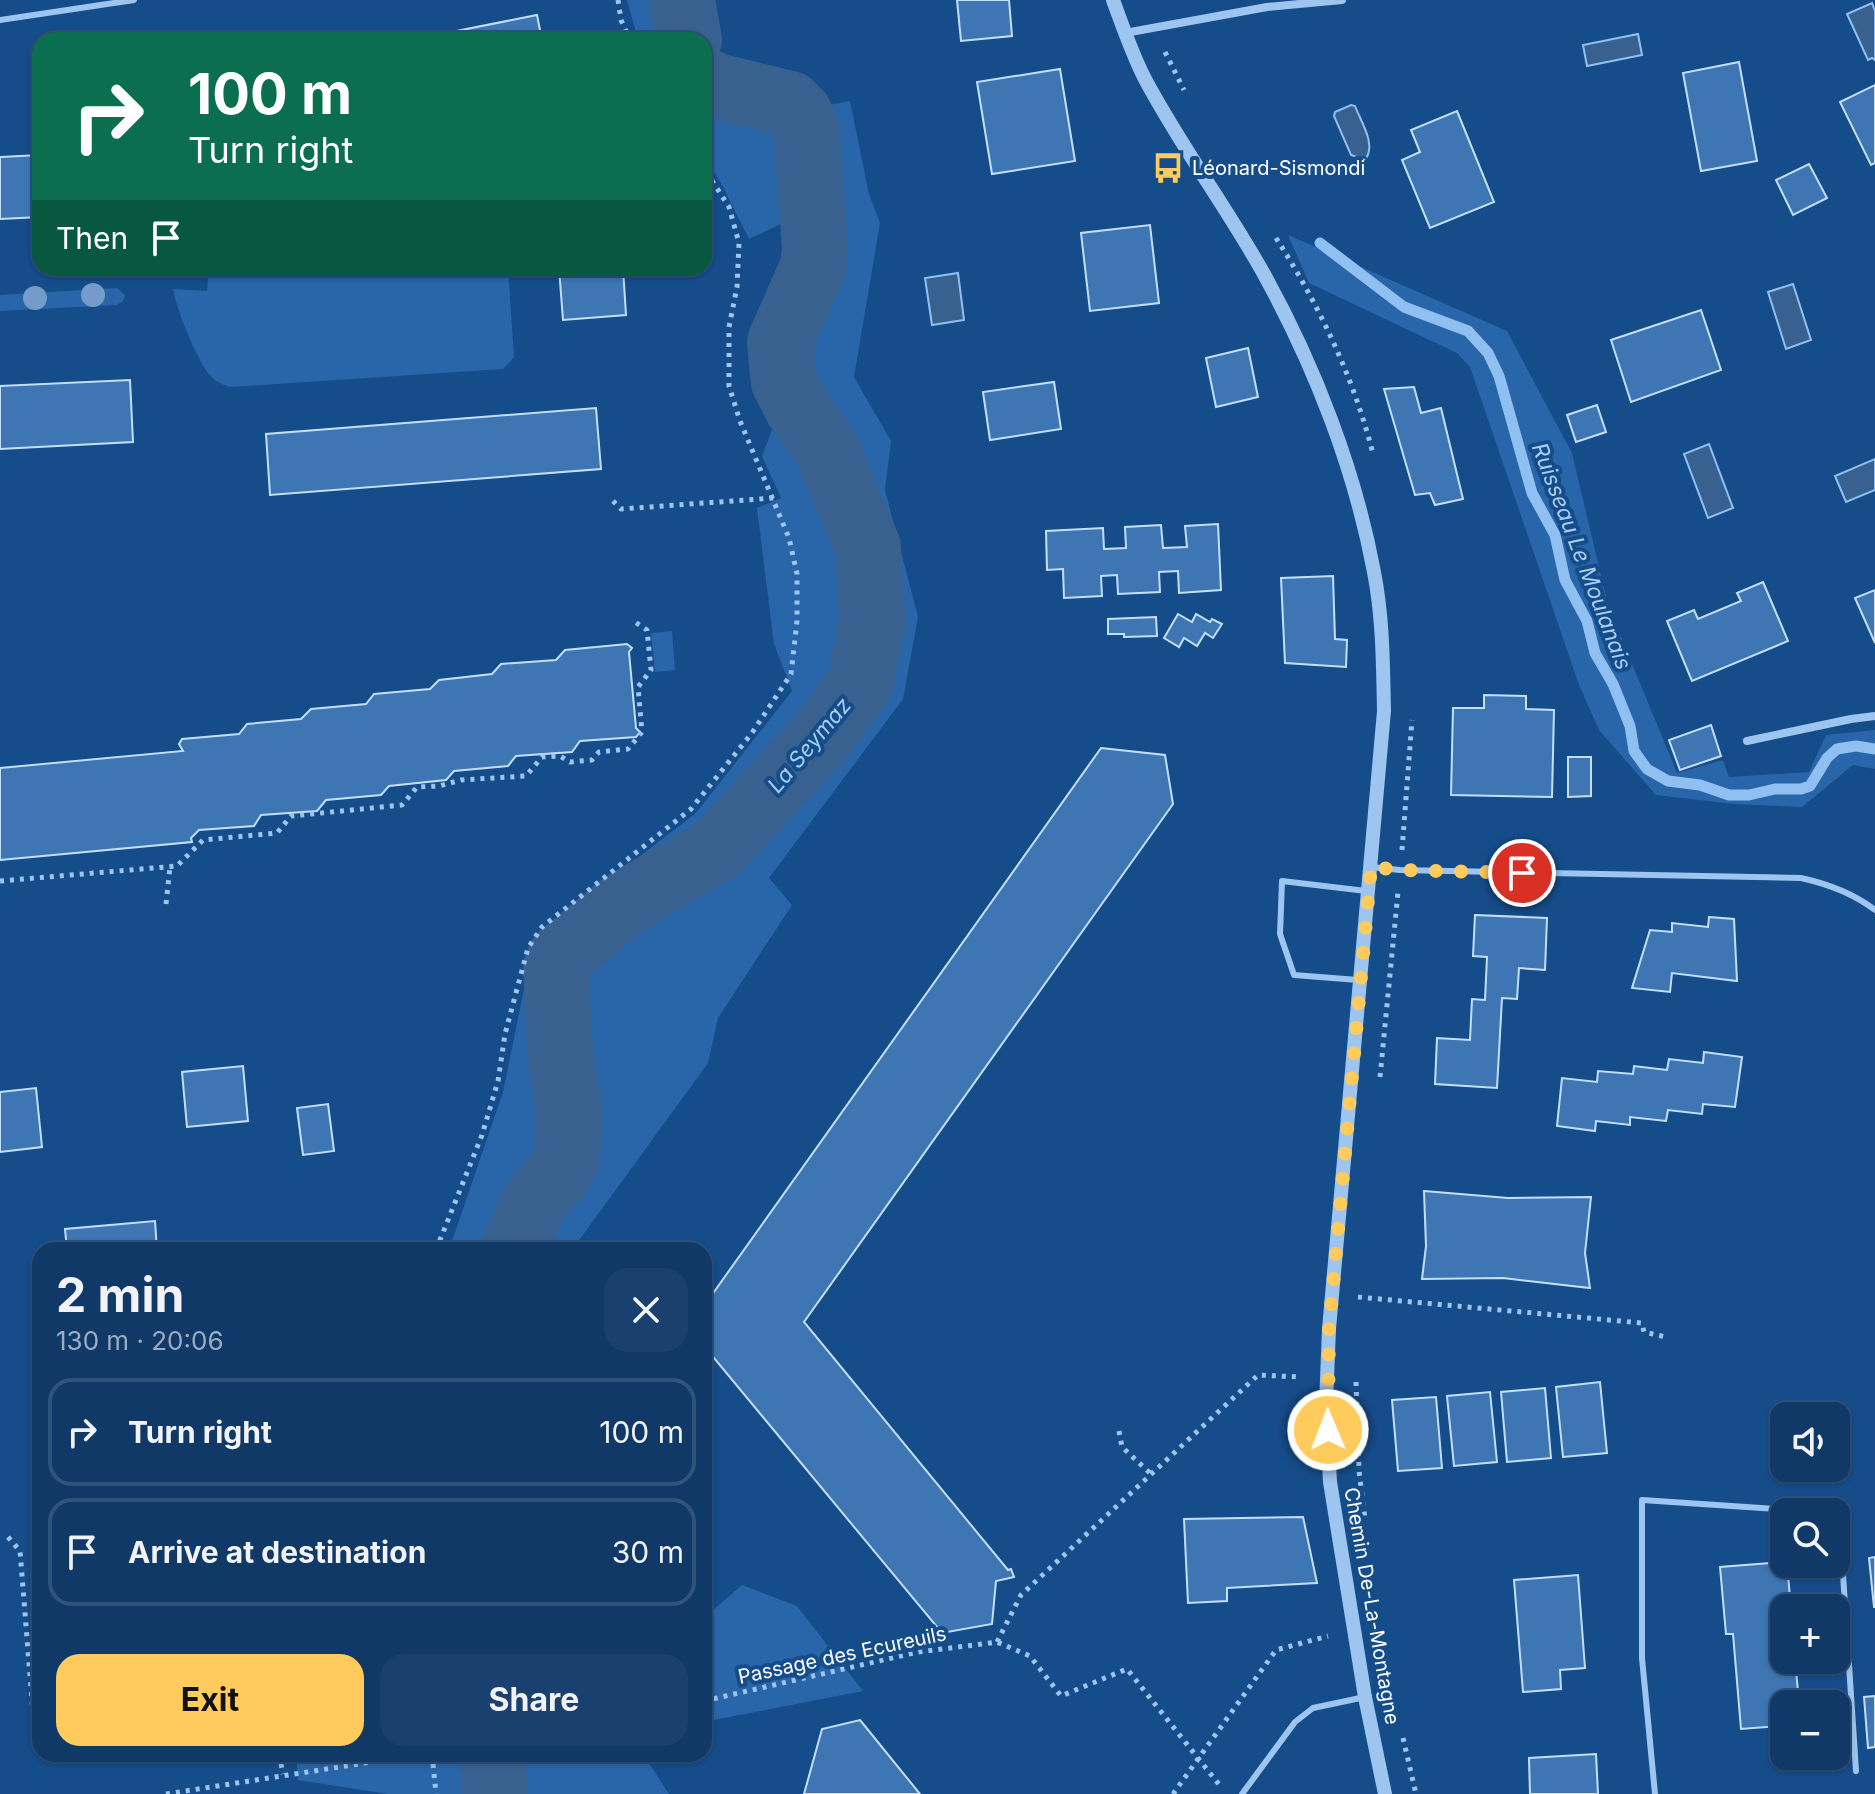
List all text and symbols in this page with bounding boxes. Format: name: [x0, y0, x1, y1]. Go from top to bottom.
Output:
text: 100 m: [188, 60, 352, 128]
icon: right: [56, 64, 160, 168]
text: Turn right: [188, 128, 353, 172]
bus stop icon: Léonard-Sismondi: [1151, 151, 1185, 185]
place label: Léonard-Sismondi: [1192, 156, 1365, 180]
icon: arrive: [144, 216, 188, 260]
text: Then: [56, 220, 128, 256]
water label: Ruisseau Le Moulanais: [1527, 439, 1637, 673]
water label: La Seymaz: [762, 692, 856, 798]
pin: [1488, 839, 1556, 907]
icon: arrive: [1500, 851, 1544, 895]
text: 2 min: [56, 1265, 184, 1324]
button: close: [604, 1268, 688, 1352]
text: 130 m · 20:06: [56, 1325, 224, 1356]
position arrow: [1286, 1388, 1370, 1472]
map controls: [1770, 1402, 1850, 1770]
button: sound: [1770, 1402, 1850, 1482]
icon: right: [60, 1410, 104, 1454]
text: Turn right: [128, 1414, 272, 1450]
text: 100 m: [599, 1414, 684, 1450]
street label: Chemin De-La-Montagne: [1339, 1486, 1405, 1726]
button: search: [1770, 1498, 1850, 1578]
icon: arrive: [60, 1530, 104, 1574]
text: Arrive at destination: [128, 1534, 426, 1570]
text: 30 m: [612, 1534, 684, 1570]
button: +: [1770, 1594, 1850, 1674]
street label: Passage des Ecureuils: [736, 1621, 948, 1689]
button: Exit: [56, 1654, 364, 1746]
button: Share: [380, 1654, 688, 1746]
button: −: [1770, 1690, 1850, 1770]

